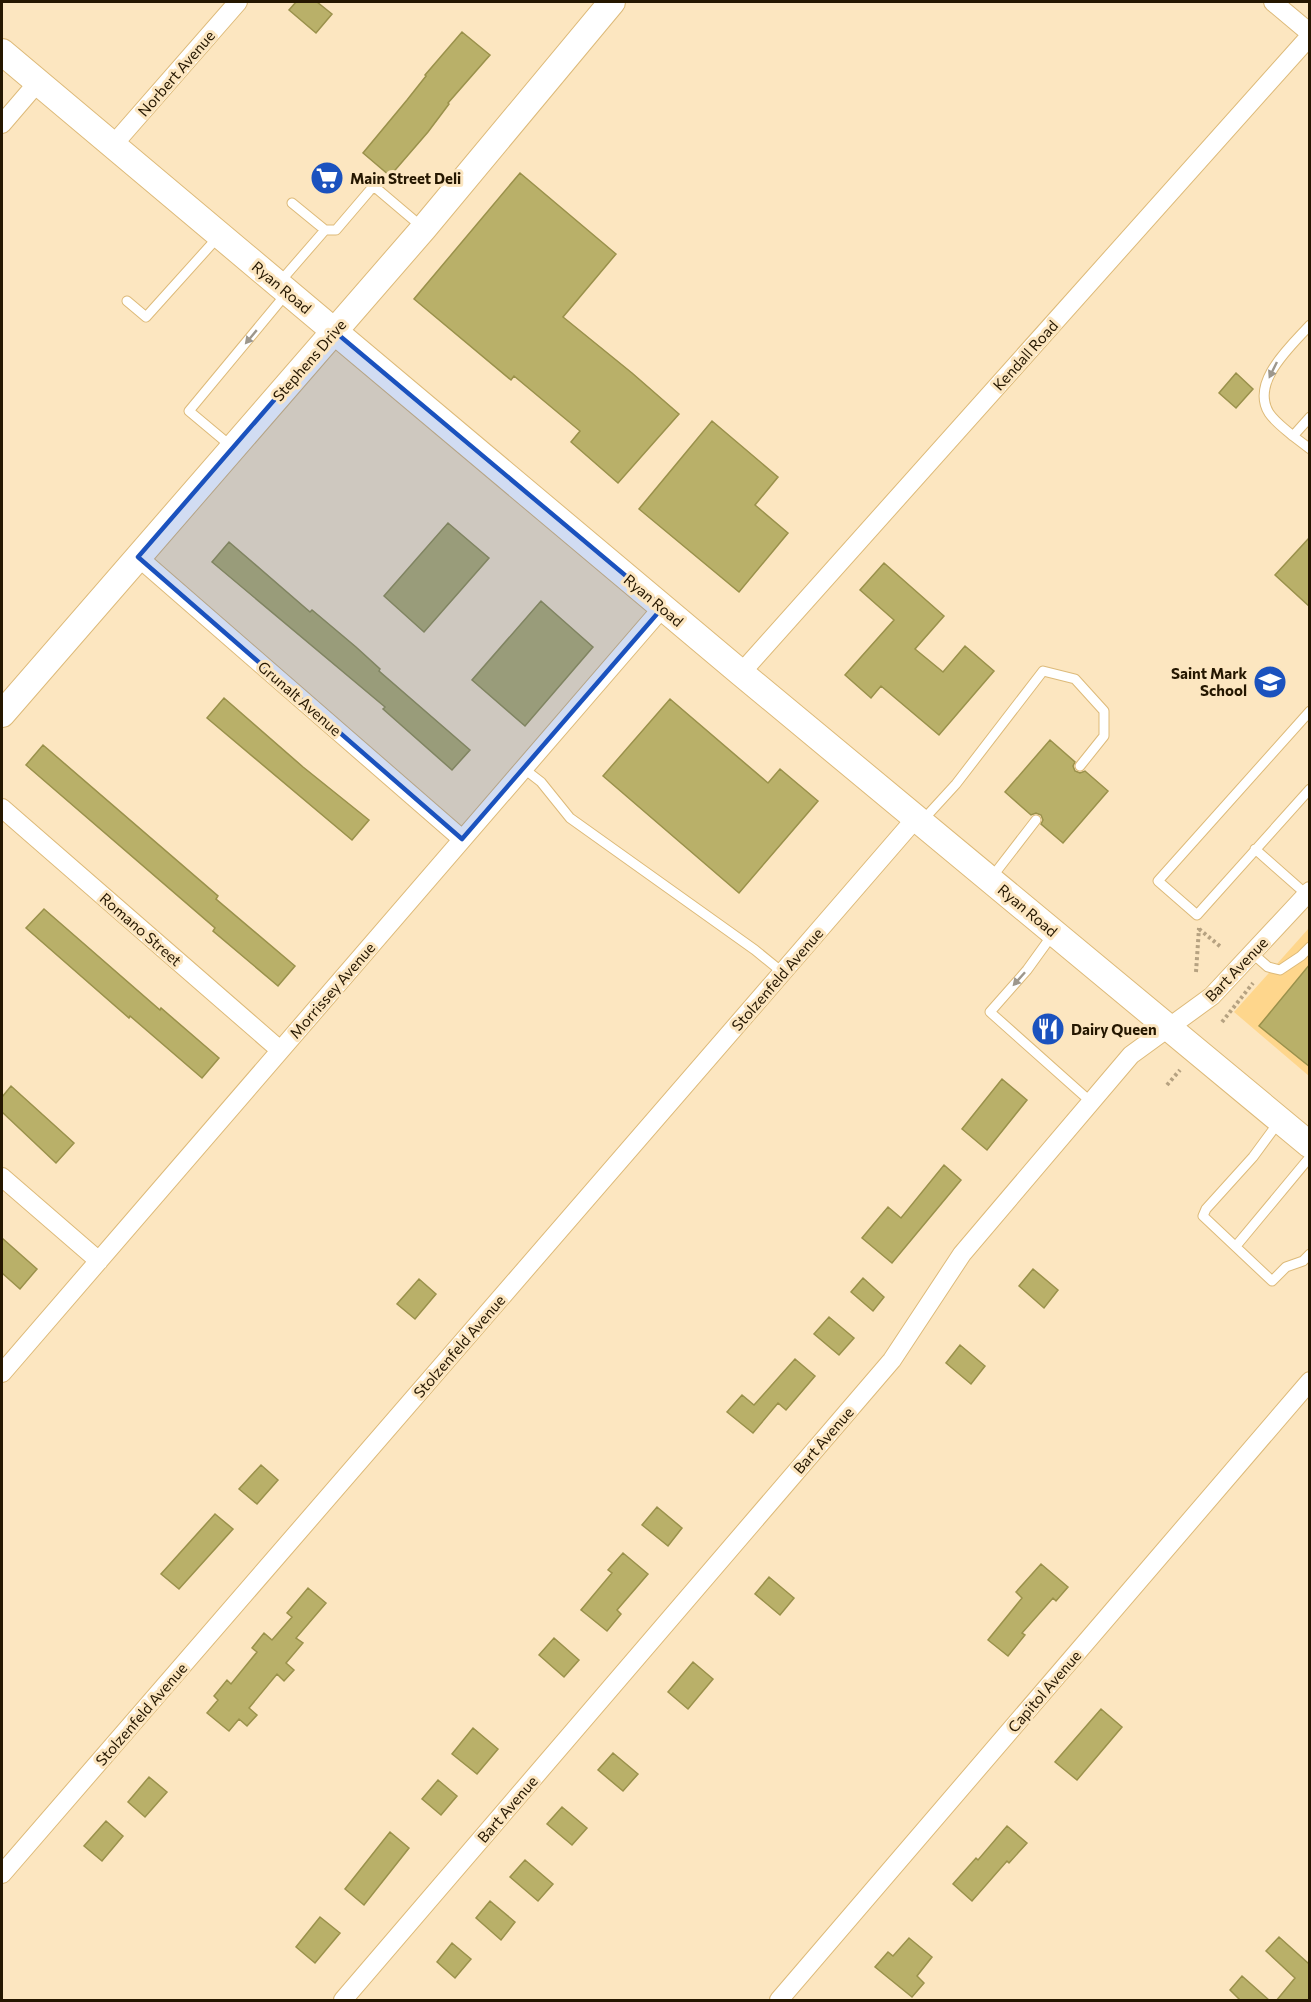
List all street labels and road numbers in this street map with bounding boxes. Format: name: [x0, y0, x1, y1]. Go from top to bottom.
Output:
street label: Norbert Avenue: [134, 26, 218, 120]
street label: Ryan Road: [249, 257, 315, 317]
street label: Stephens Drive: [269, 315, 349, 405]
street label: Kendall Road: [989, 316, 1061, 394]
street label: Ryan Road: [621, 570, 687, 630]
street label: Grunalt Avenue: [255, 657, 345, 739]
street label: Ryan Road: [995, 880, 1061, 940]
street label: Romano Street: [96, 889, 186, 969]
street label: Stolzenfeld Avenue: [727, 924, 827, 1034]
street label: Bart Avenue: [1201, 933, 1271, 1005]
street label: Morrissey Avenue: [285, 938, 379, 1042]
street label: Stolzenfeld Avenue: [409, 1291, 509, 1401]
street label: Bart Avenue: [789, 1403, 857, 1477]
street label: Capitol Avenue: [1004, 1646, 1084, 1736]
street label: Stolzenfeld Avenue: [91, 1659, 191, 1769]
street label: Bart Avenue: [473, 1772, 541, 1846]

